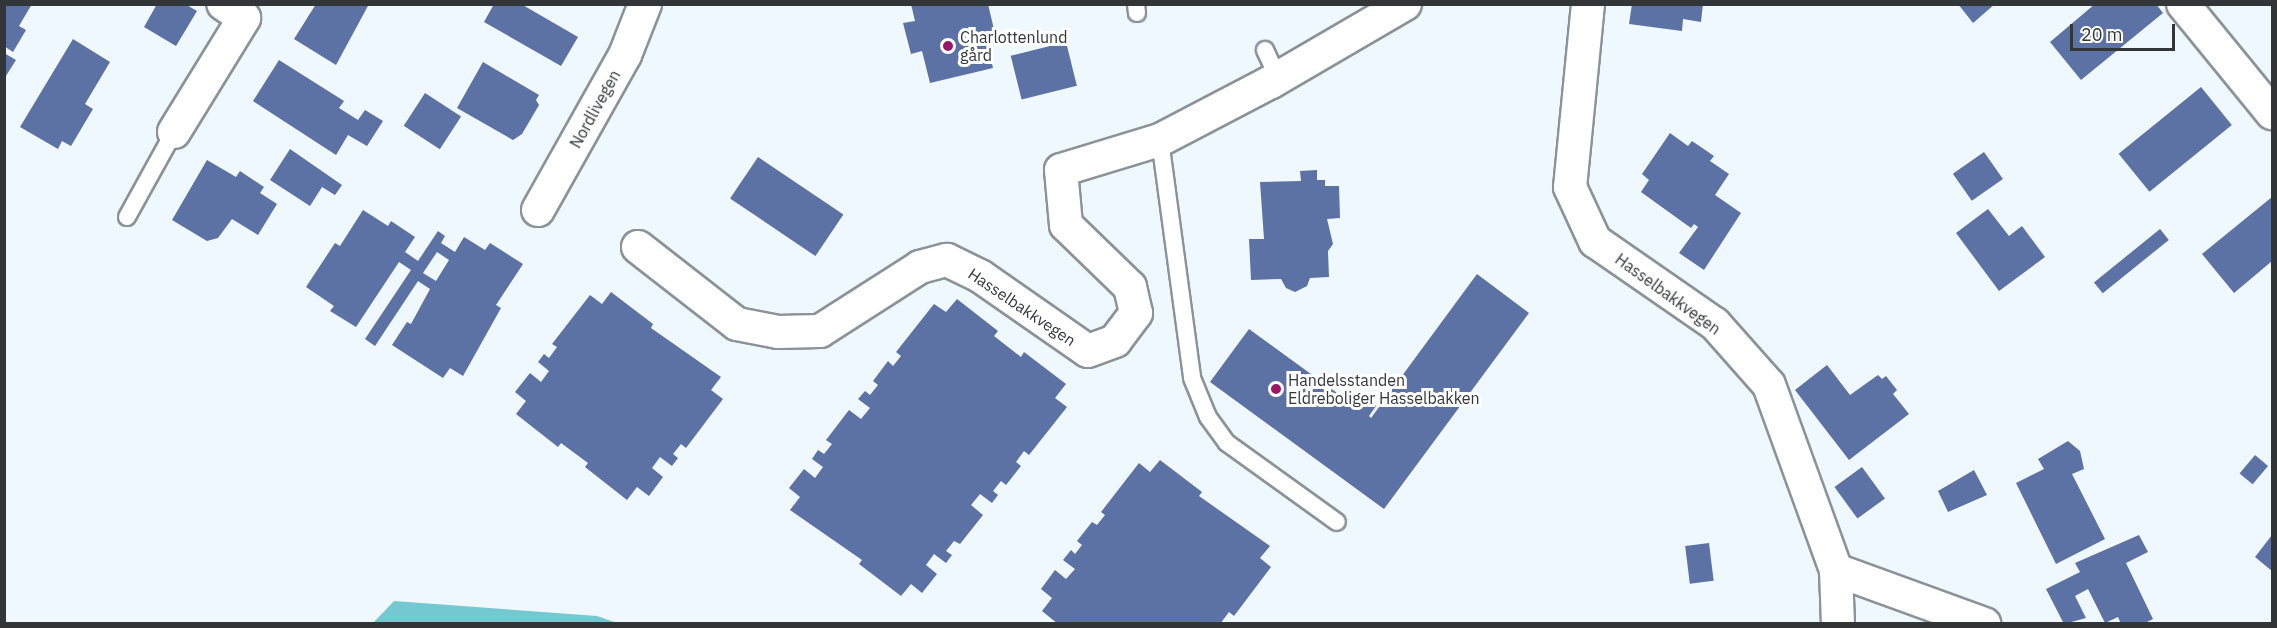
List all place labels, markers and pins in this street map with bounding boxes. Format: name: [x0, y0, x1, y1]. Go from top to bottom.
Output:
place label: Charlottenlund gård: [960, 27, 1067, 65]
marker: Charlottenlund gård: [941, 39, 955, 53]
place label: Handelsstanden Eldreboliger Hasselbakken: [1288, 370, 1480, 408]
marker: Handelsstanden Eldreboliger Hasselbakken: [1269, 382, 1283, 396]

